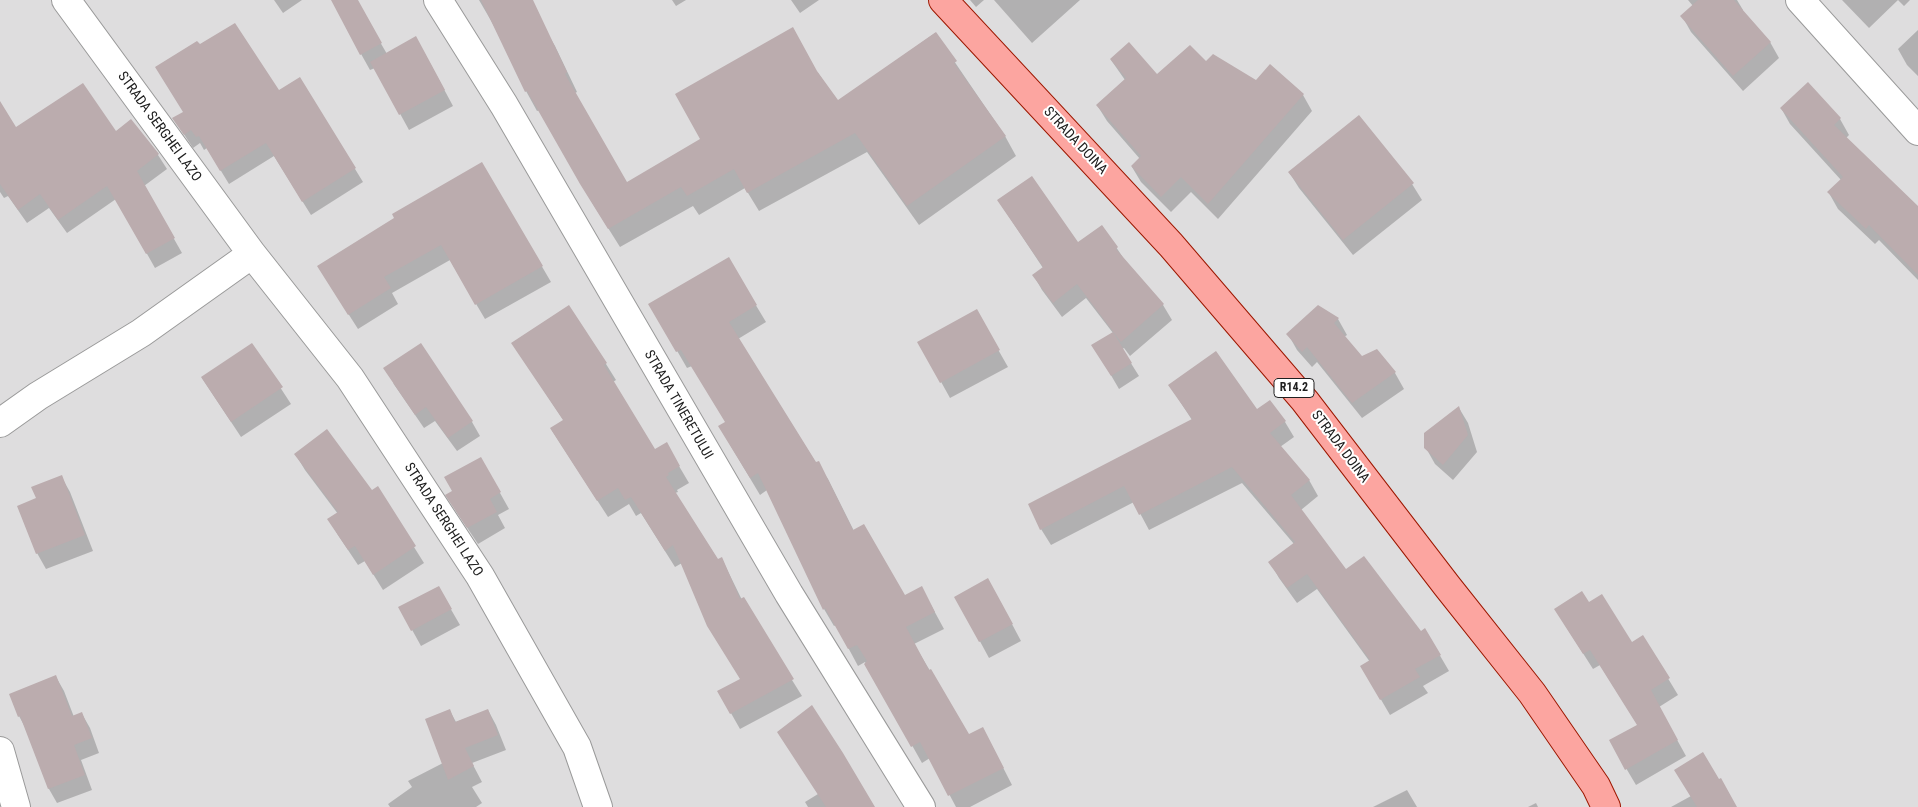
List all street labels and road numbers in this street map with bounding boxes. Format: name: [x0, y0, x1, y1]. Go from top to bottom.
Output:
street label: STRADA SERGHEI LAZO: [113, 69, 205, 185]
street label: STRADA DOINA: [1040, 104, 1110, 178]
street label: STRADA TINERETULUI: [640, 348, 716, 462]
road number: R14.2: [1274, 378, 1314, 398]
street label: STRADA DOINA: [1307, 408, 1373, 486]
street label: STRADA SERGHEI LAZO: [400, 460, 486, 580]

